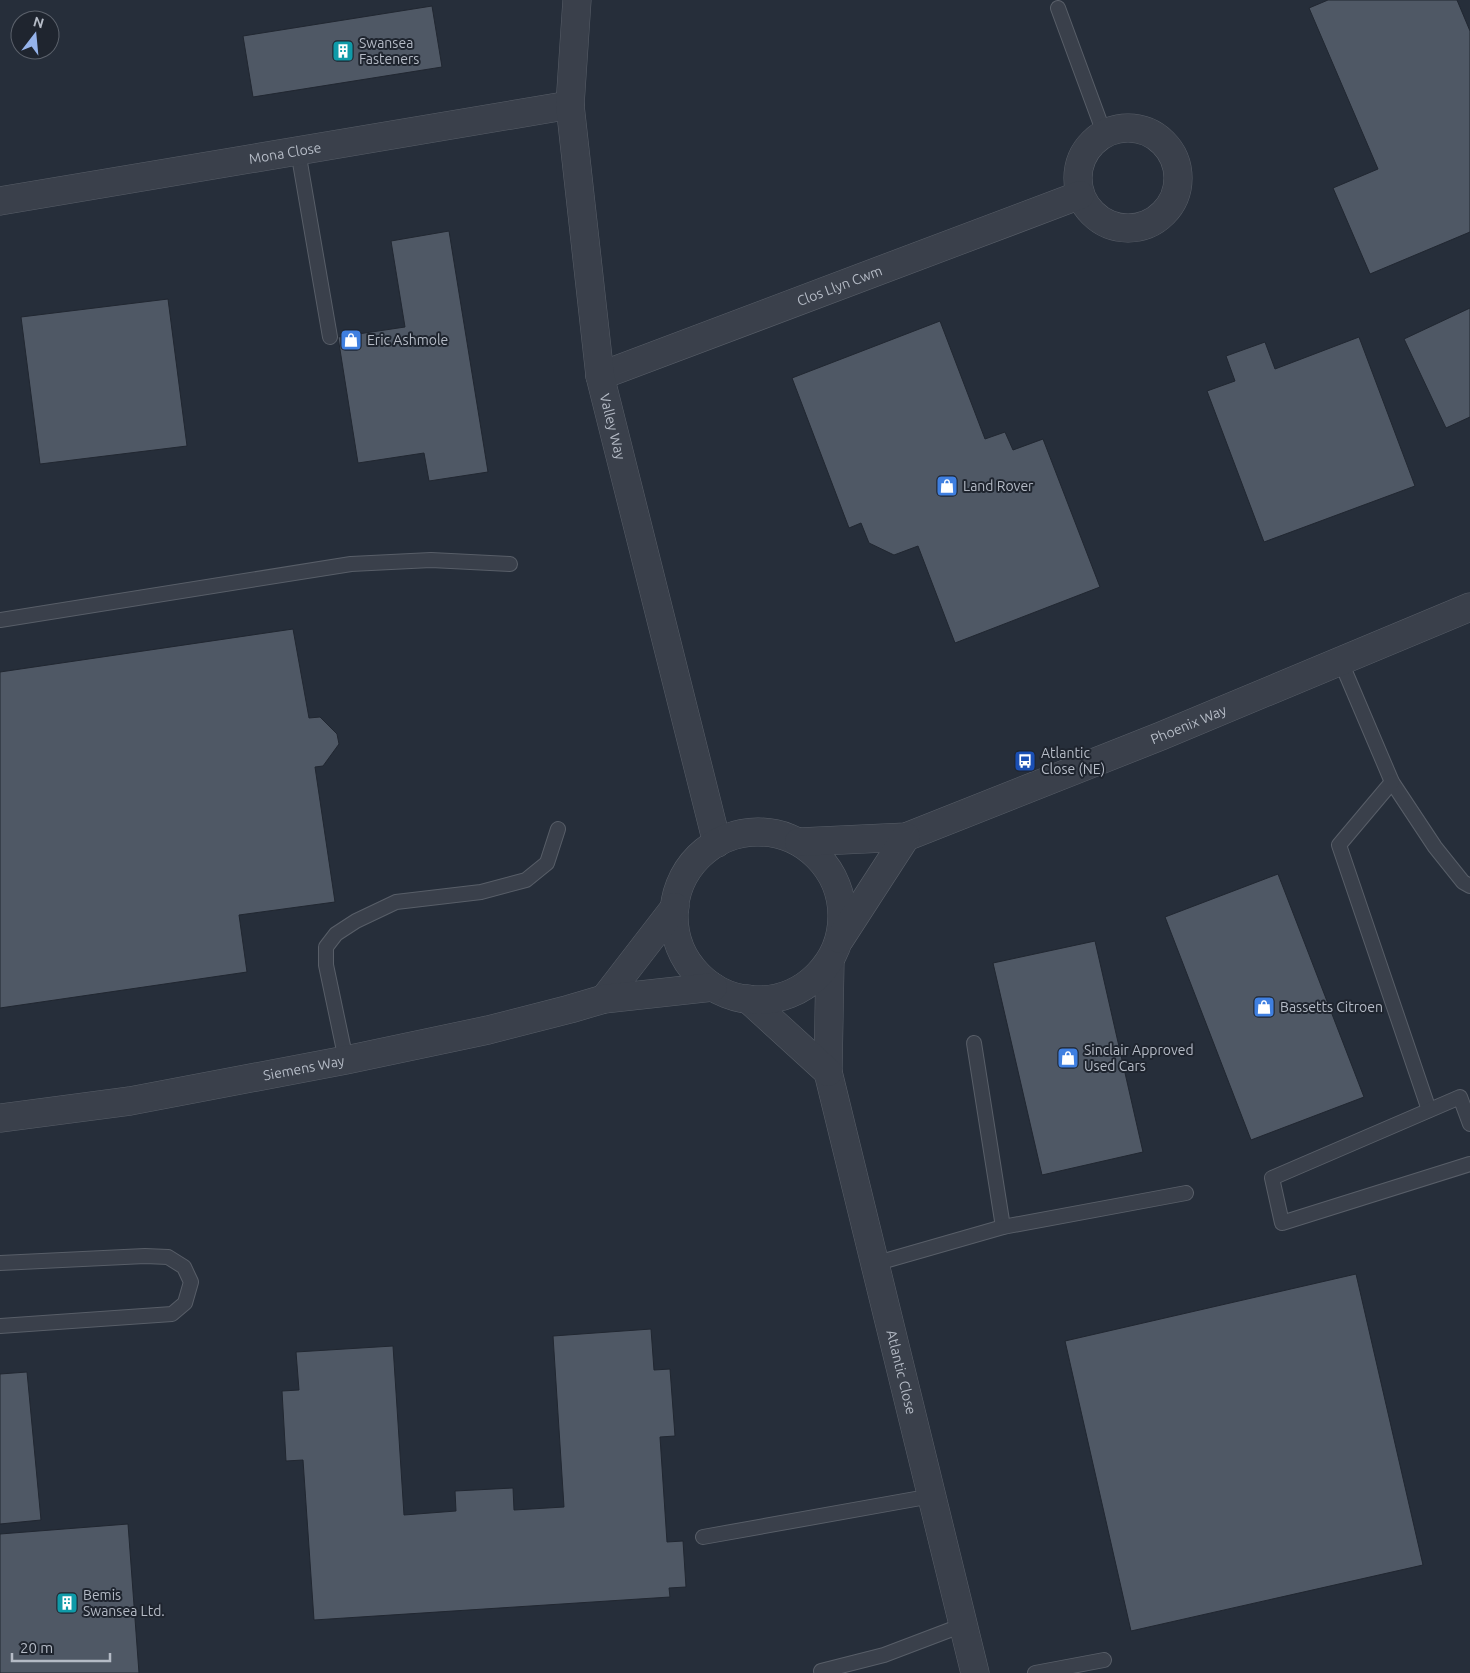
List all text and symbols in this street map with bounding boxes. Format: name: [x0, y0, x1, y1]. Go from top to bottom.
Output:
north arrow: [10, 10, 60, 60]
text: N: [31, 13, 46, 32]
place label: Swansea Fasteners: [359, 35, 419, 67]
building icon: Swansea Fasteners: [331, 39, 355, 63]
street label: Mona Close: [248, 139, 322, 167]
street label: Clos Llyn Cwm: [795, 262, 884, 309]
shop icon: Eric Ashmole: [339, 328, 363, 352]
place label: Eric Ashmole: [367, 332, 448, 348]
street label: Valley Way: [597, 392, 629, 461]
shop icon: Land Rover: [935, 474, 959, 498]
place label: Land Rover: [963, 478, 1034, 494]
street label: Phoenix Way: [1148, 702, 1229, 747]
place label: Atlantic Close (NE): [1041, 745, 1105, 777]
bus stop icon: Atlantic Close (NE): [1013, 749, 1037, 773]
shop icon: Bassetts Citroen: [1252, 995, 1276, 1019]
place label: Bassetts Citroen: [1280, 999, 1383, 1015]
place label: Sinclair Approved Used Cars: [1084, 1042, 1194, 1074]
shop icon: Sinclair Approved Used Cars: [1056, 1046, 1080, 1070]
street label: Siemens Way: [262, 1052, 346, 1084]
street label: Atlantic Close: [883, 1328, 919, 1416]
place label: Bemis Swansea Ltd.: [83, 1587, 165, 1619]
building icon: Bemis Swansea Ltd.: [55, 1591, 79, 1615]
scale bar: [12, 1630, 110, 1662]
text: 20 m: [20, 1639, 53, 1656]

